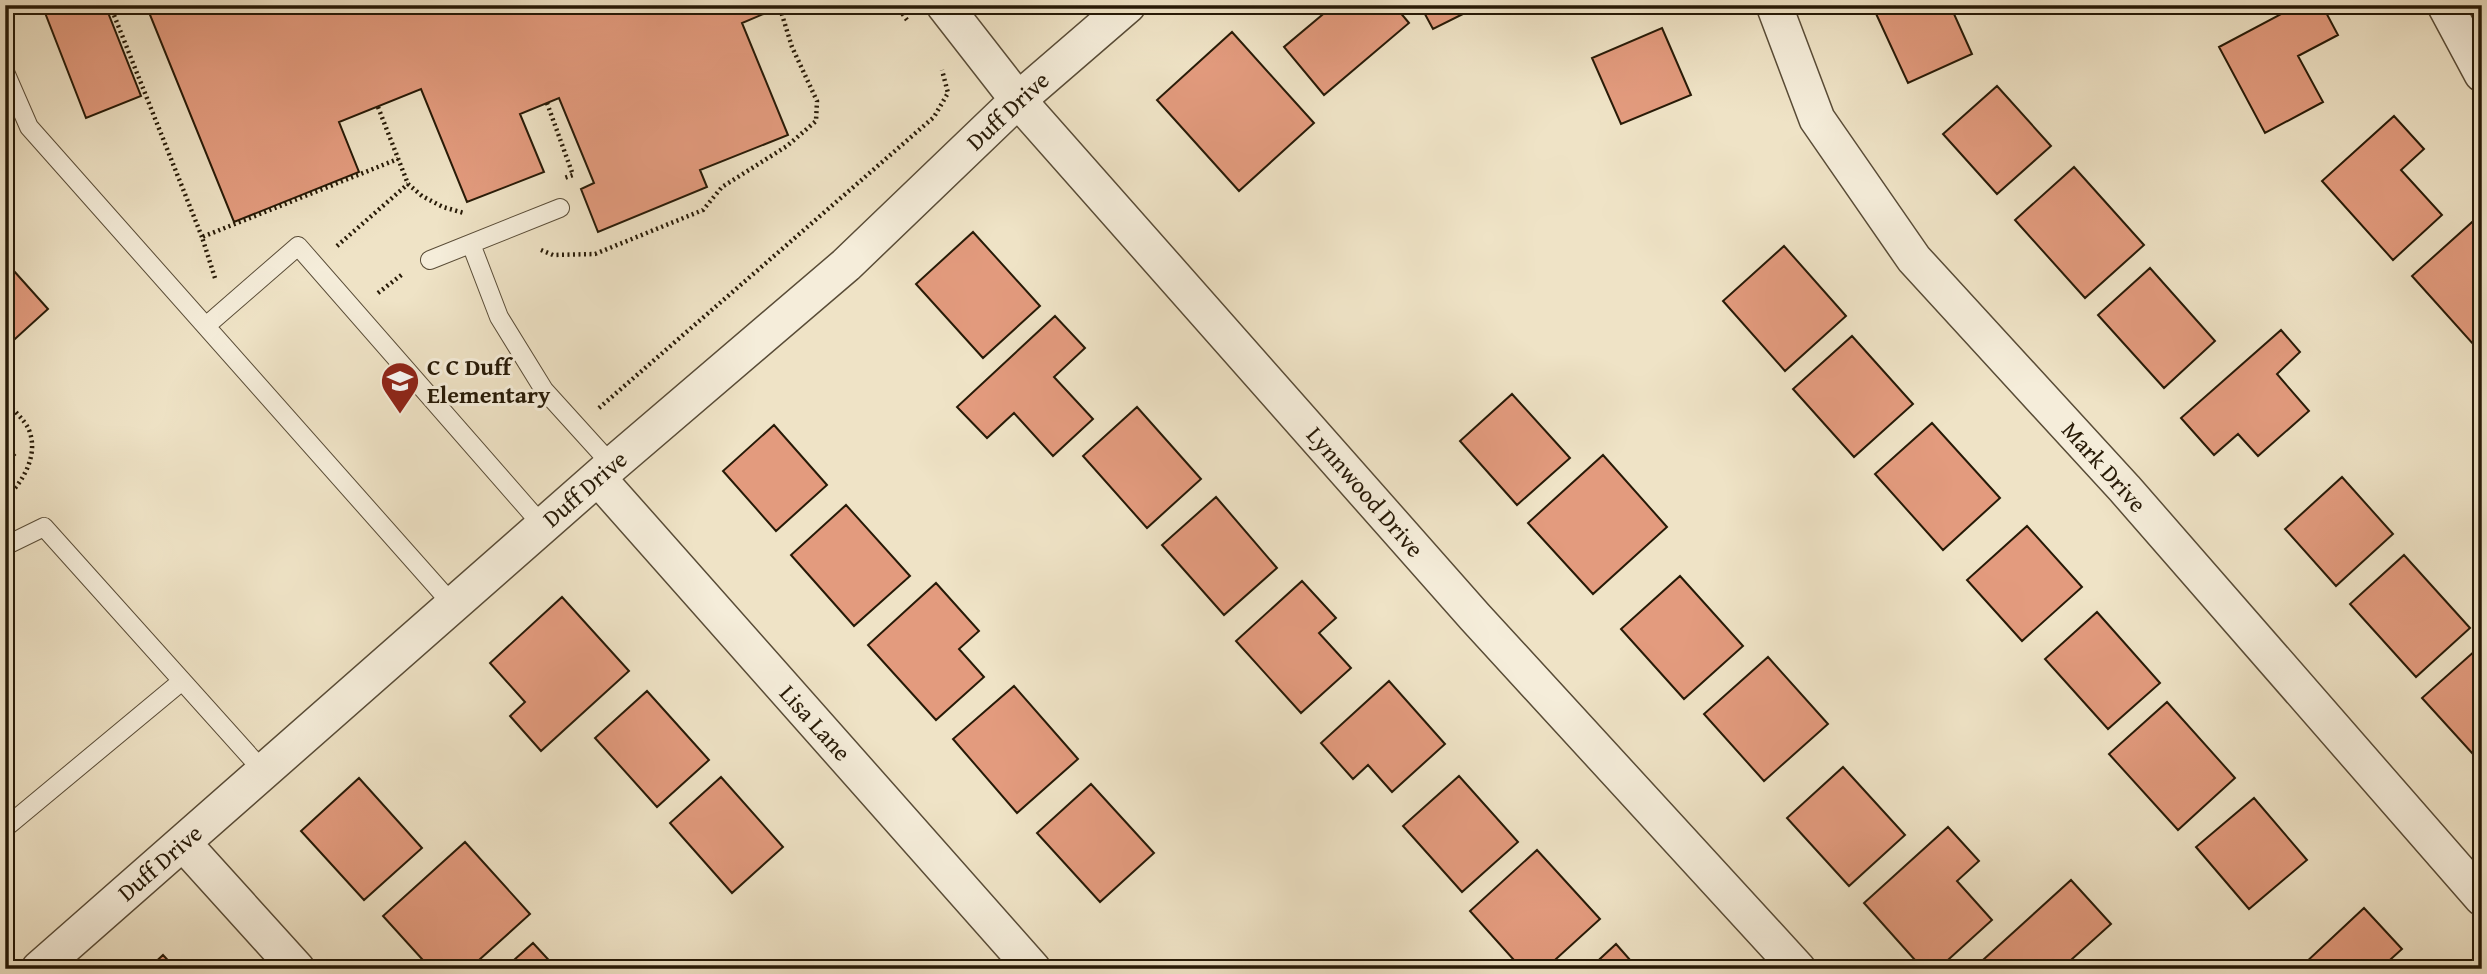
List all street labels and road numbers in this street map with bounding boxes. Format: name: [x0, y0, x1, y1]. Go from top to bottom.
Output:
street label: Duff Drive: [958, 63, 1057, 158]
street label: Mark Drive: [2054, 413, 2155, 520]
street label: Lynnwood Drive: [1298, 418, 1432, 565]
street label: Duff Drive: [535, 442, 635, 535]
street label: Lisa Lane: [771, 677, 859, 769]
street label: Duff Drive: [110, 816, 210, 909]

